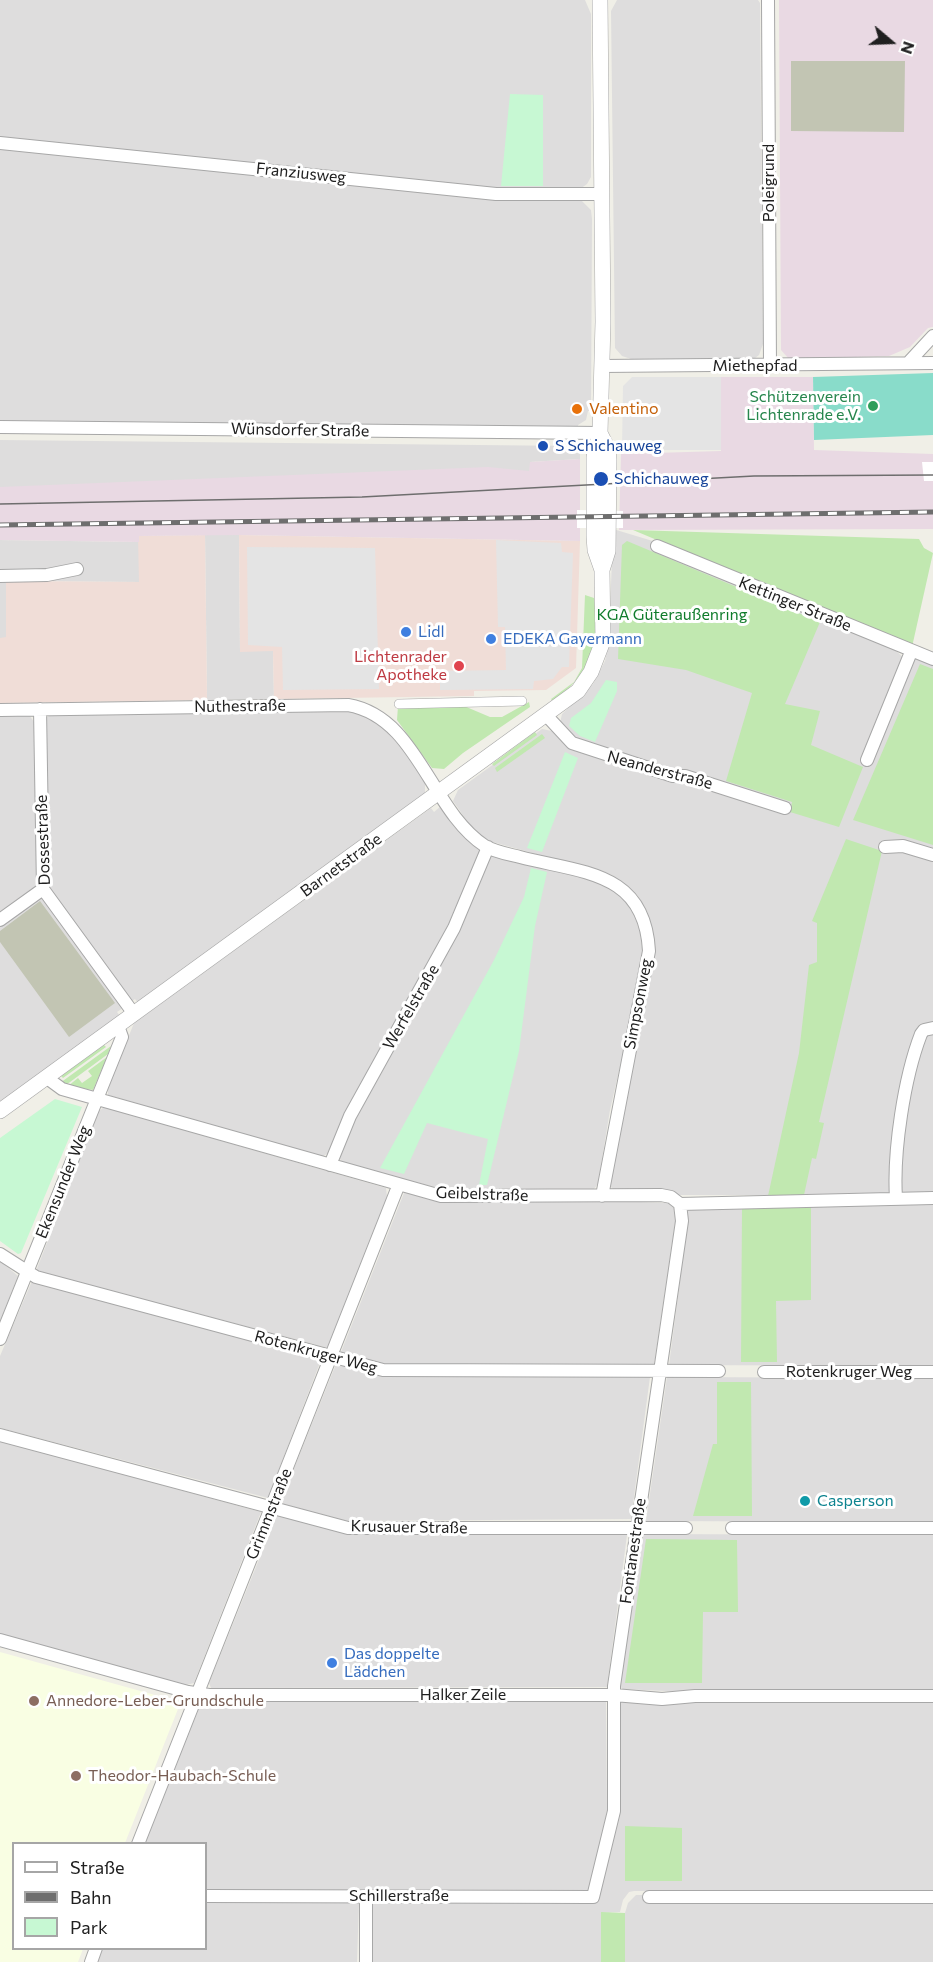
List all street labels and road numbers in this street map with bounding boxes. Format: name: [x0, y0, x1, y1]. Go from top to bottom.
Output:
street label: Poleigrund: [759, 144, 779, 222]
street label: Franziusweg: [255, 159, 347, 187]
street label: Miethepfad: [712, 356, 798, 376]
street label: Wünsdorfer Straße: [231, 419, 369, 441]
street label: Kettinger Straße: [736, 573, 854, 635]
street label: Nuthestraße: [194, 696, 286, 716]
street label: Neanderstraße: [605, 747, 715, 793]
street label: Dossestraße: [32, 794, 54, 886]
street label: Barnetstraße: [297, 829, 385, 901]
street label: Simpsonweg: [620, 957, 656, 1051]
street label: Werfelstraße: [379, 961, 443, 1053]
street label: Ekensunder Weg: [32, 1123, 94, 1241]
street label: Geibelstraße: [435, 1183, 529, 1205]
street label: Rotenkruger Weg: [252, 1326, 380, 1378]
street label: Rotenkruger Weg: [786, 1362, 912, 1382]
street label: Grimmstraße: [242, 1466, 296, 1562]
street label: Fontanestraße: [616, 1497, 650, 1605]
street label: Krusauer Straße: [350, 1516, 468, 1538]
street label: Halker Zeile: [420, 1685, 506, 1705]
street label: Schillerstraße: [349, 1886, 449, 1906]

